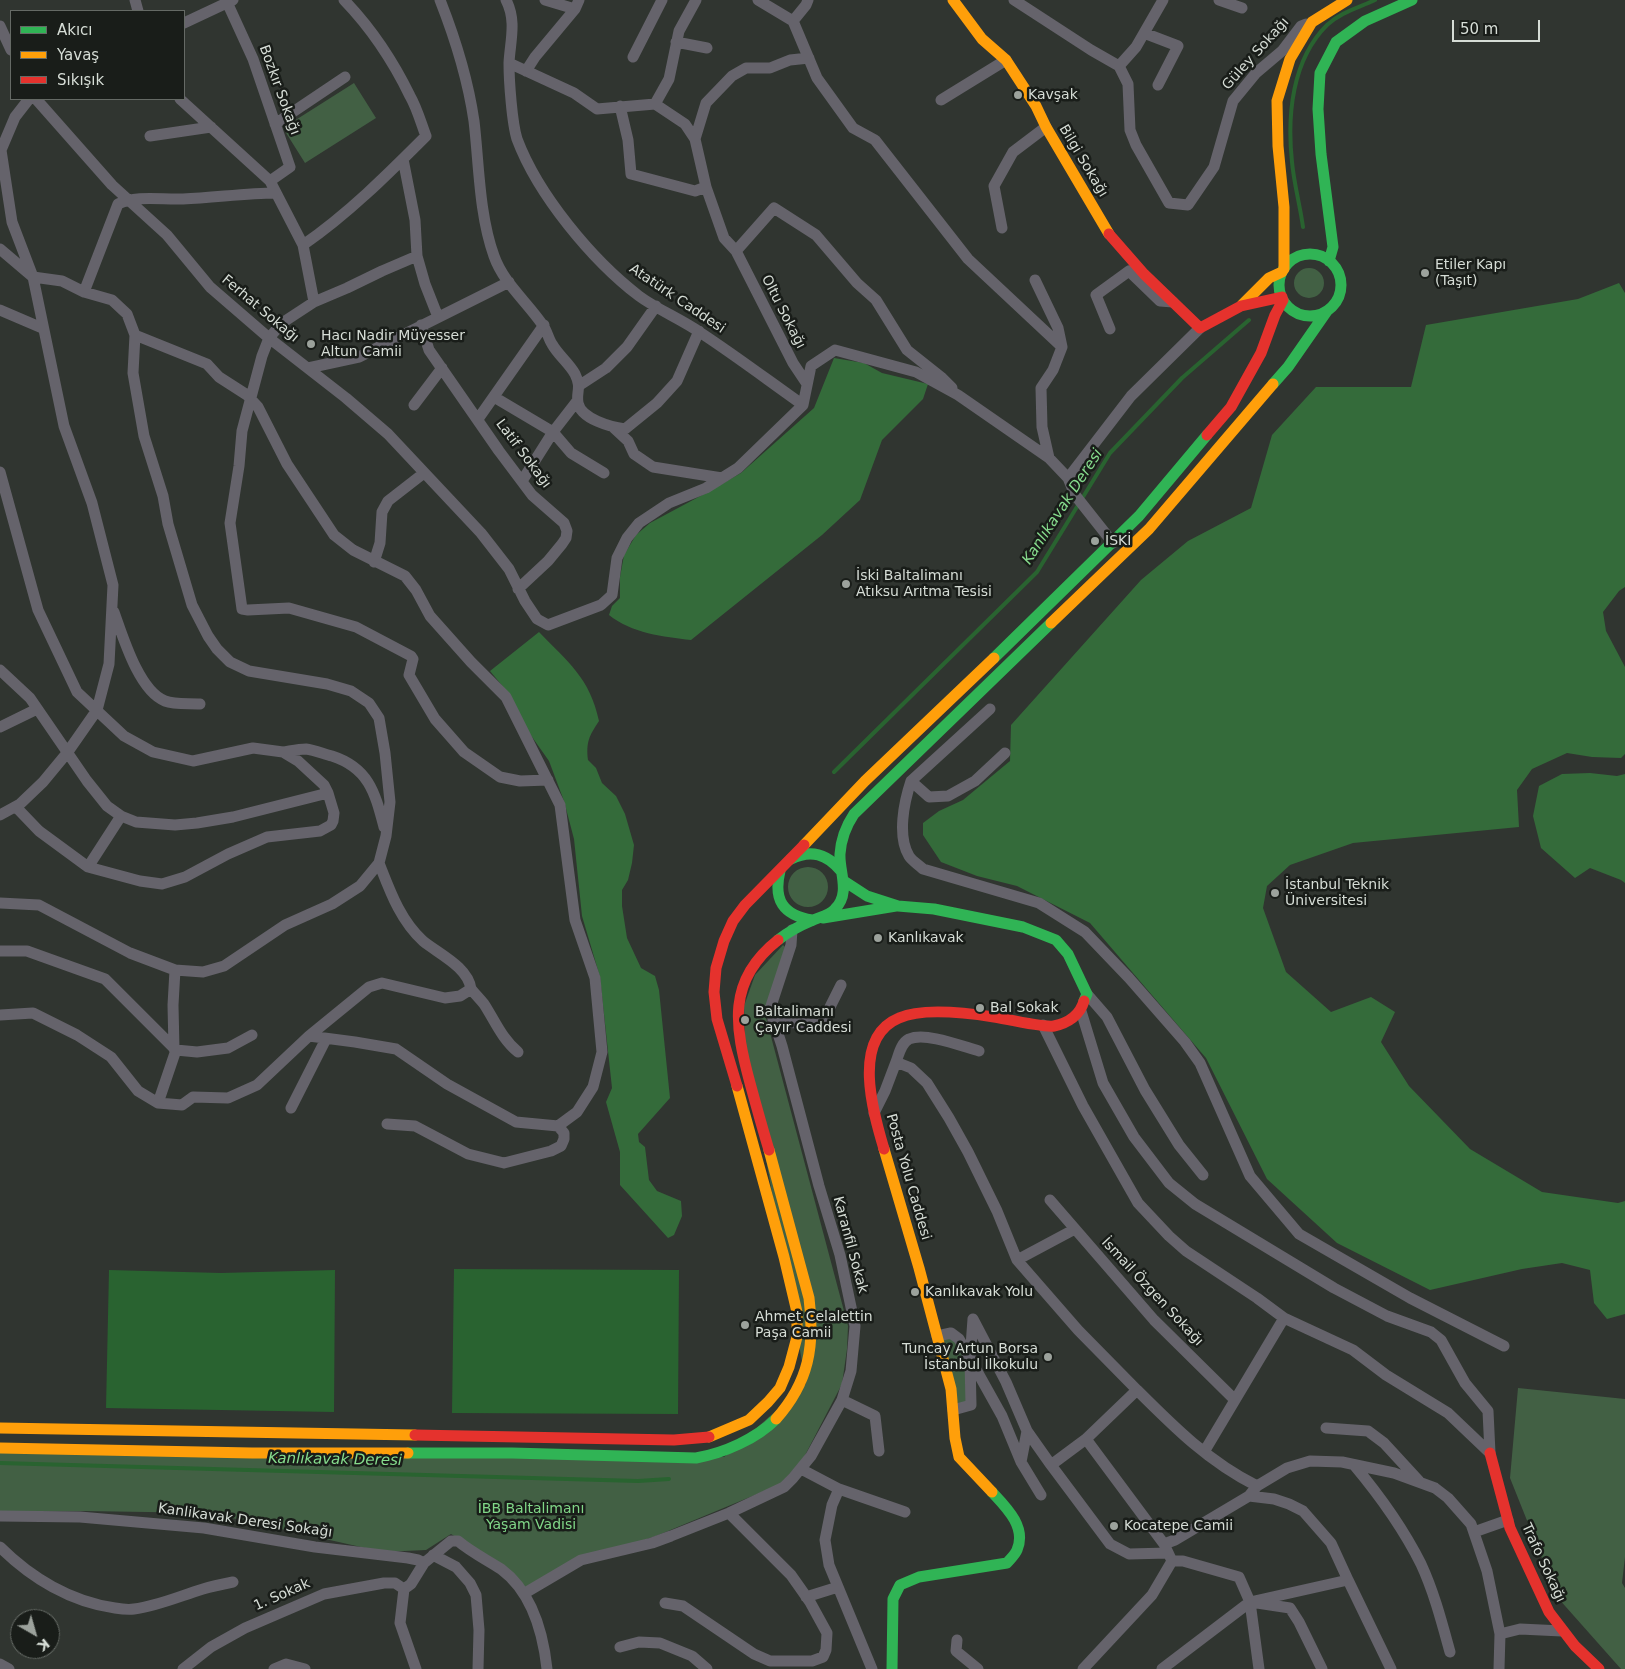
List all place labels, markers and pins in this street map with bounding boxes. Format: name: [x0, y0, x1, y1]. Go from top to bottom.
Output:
place label: Kavşak: [1028, 87, 1078, 103]
marker: Kavşak: [1012, 89, 1024, 101]
place label: Etiler Kapı (Taşıt): [1435, 257, 1506, 290]
marker: Etiler Kapı (Taşıt): [1419, 267, 1431, 279]
place label: Hacı Nadir Müyesser Altun Camii: [321, 328, 465, 361]
marker: Hacı Nadir Müyesser Altun Camii: [305, 338, 317, 350]
place label: İSKİ: [1105, 533, 1131, 549]
marker: İSKİ: [1089, 535, 1101, 547]
place label: İski Baltalimanı Atıksu Arıtma Tesisi: [856, 568, 992, 600]
marker: İski Baltalimanı Atıksu Arıtma Tesisi: [840, 578, 852, 590]
place label: İstanbul Teknik Üniversitesi: [1285, 877, 1389, 910]
marker: İstanbul Teknik Üniversitesi: [1269, 887, 1281, 899]
place label: Kanlıkavak: [888, 930, 964, 946]
marker: Kanlıkavak: [872, 932, 884, 944]
place label: Bal Sokak: [990, 1000, 1059, 1016]
marker: Bal Sokak: [974, 1002, 986, 1014]
place label: Baltalimanı Çayır Caddesi: [755, 1004, 852, 1036]
marker: Baltalimanı Çayır Caddesi: [739, 1014, 751, 1026]
place label: Kanlıkavak Yolu: [925, 1284, 1033, 1300]
marker: Kanlıkavak Yolu: [909, 1286, 921, 1298]
place label: Ahmet Celalettin Paşa Camii: [755, 1309, 873, 1341]
marker: Ahmet Celalettin Paşa Camii: [739, 1319, 751, 1331]
place label: Tuncay Artun Borsa İstanbul İlkokulu: [902, 1341, 1038, 1374]
marker: Tuncay Artun Borsa İstanbul İlkokulu: [1042, 1351, 1054, 1363]
place label: Kocatepe Camii: [1124, 1518, 1233, 1534]
marker: Kocatepe Camii: [1108, 1520, 1120, 1532]

